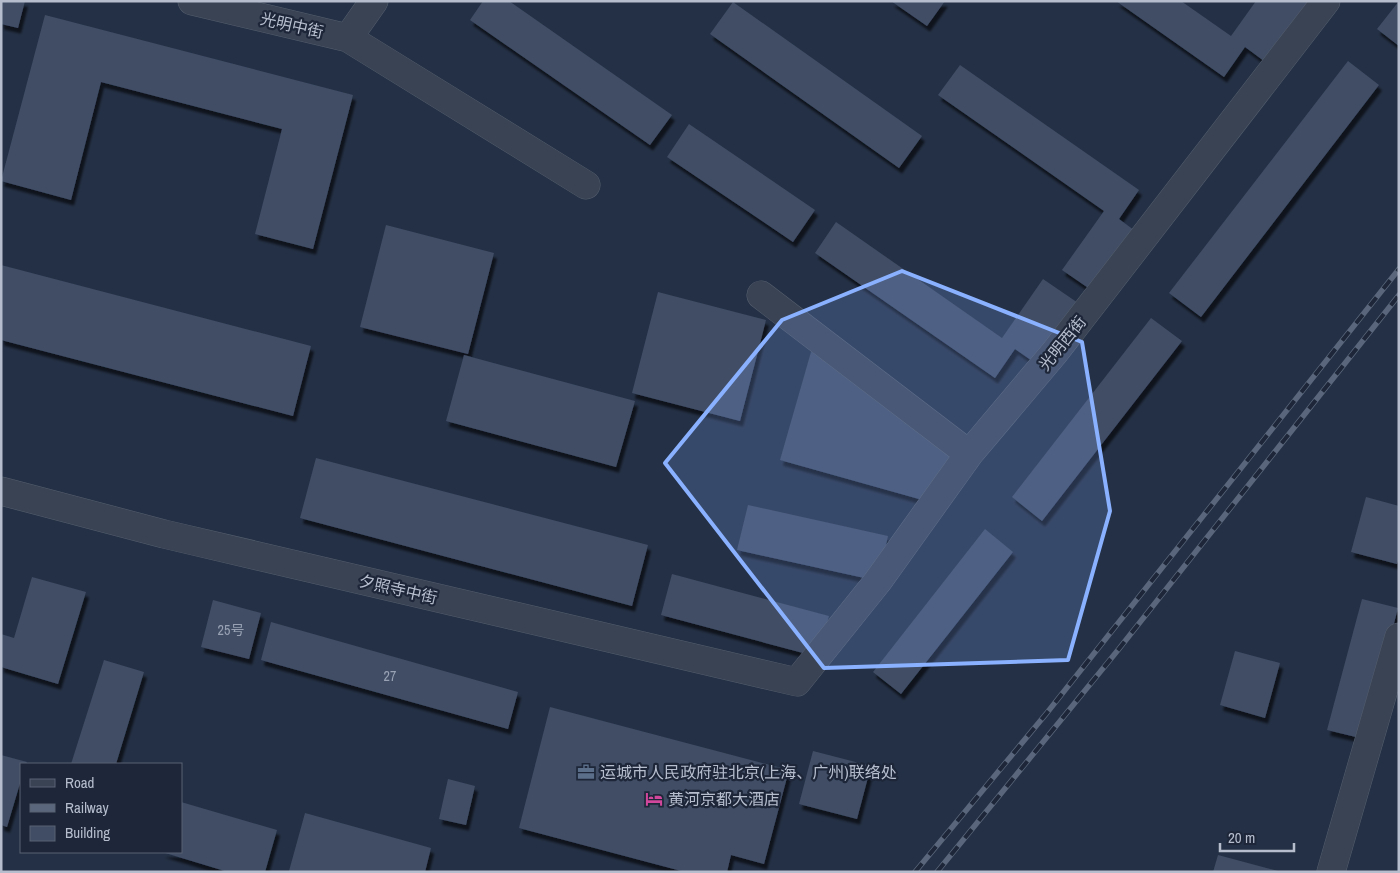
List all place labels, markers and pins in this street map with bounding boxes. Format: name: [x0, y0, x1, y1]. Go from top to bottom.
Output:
place label: 运城市人民政府驻北京(上海、广州)联络处: [600, 761, 897, 783]
office icon: 运城市人民政府驻北京(上海、广州)联络处: [576, 762, 596, 782]
place label: 黄河京都大酒店: [668, 788, 780, 810]
hotel icon: 黄河京都大酒店: [644, 789, 664, 809]

